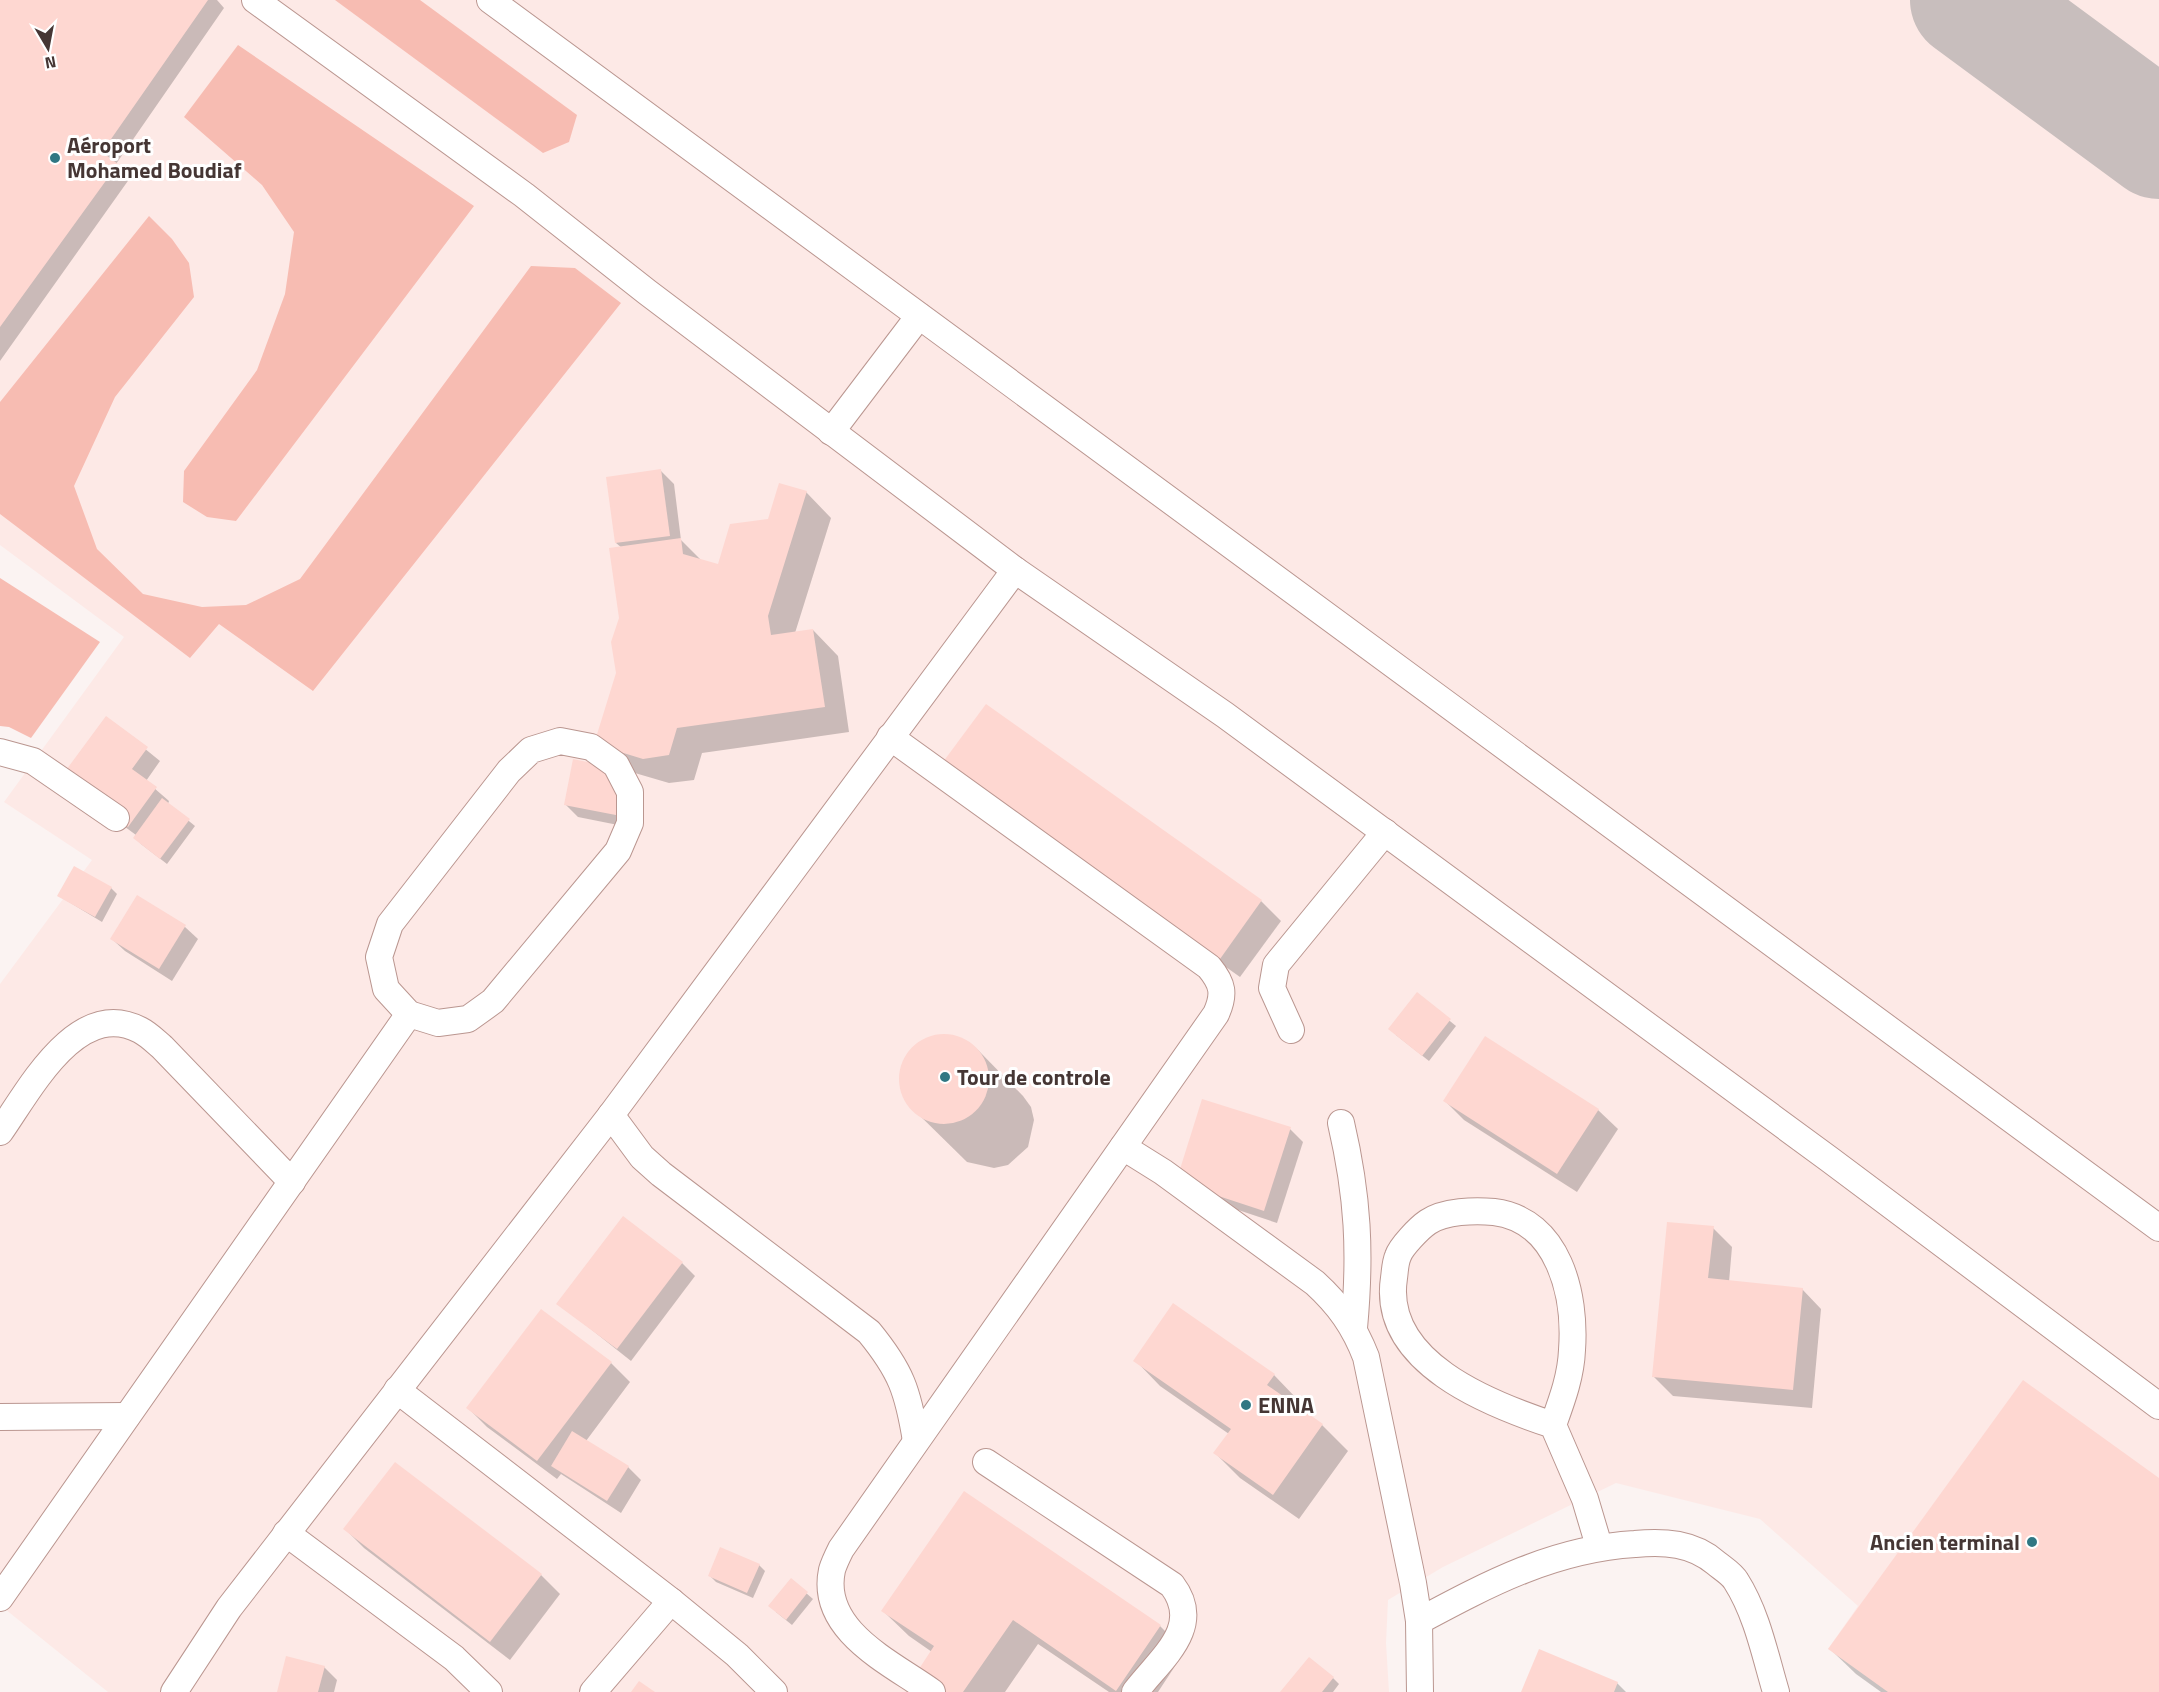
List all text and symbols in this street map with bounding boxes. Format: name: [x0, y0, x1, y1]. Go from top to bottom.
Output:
north arrow: [18, 18, 78, 78]
text: N: [43, 50, 58, 76]
place label: Aéroport Mohamed Boudiaf: [67, 128, 242, 187]
marker: Aéroport Mohamed Boudiaf: [48, 151, 62, 165]
place label: Tour de controle: [957, 1060, 1111, 1094]
marker: Tour de controle: [938, 1070, 952, 1084]
place label: ENNA: [1258, 1388, 1314, 1422]
marker: ENNA: [1239, 1398, 1253, 1412]
place label: Ancien terminal: [1870, 1525, 2020, 1559]
marker: Ancien terminal: [2025, 1535, 2039, 1549]

